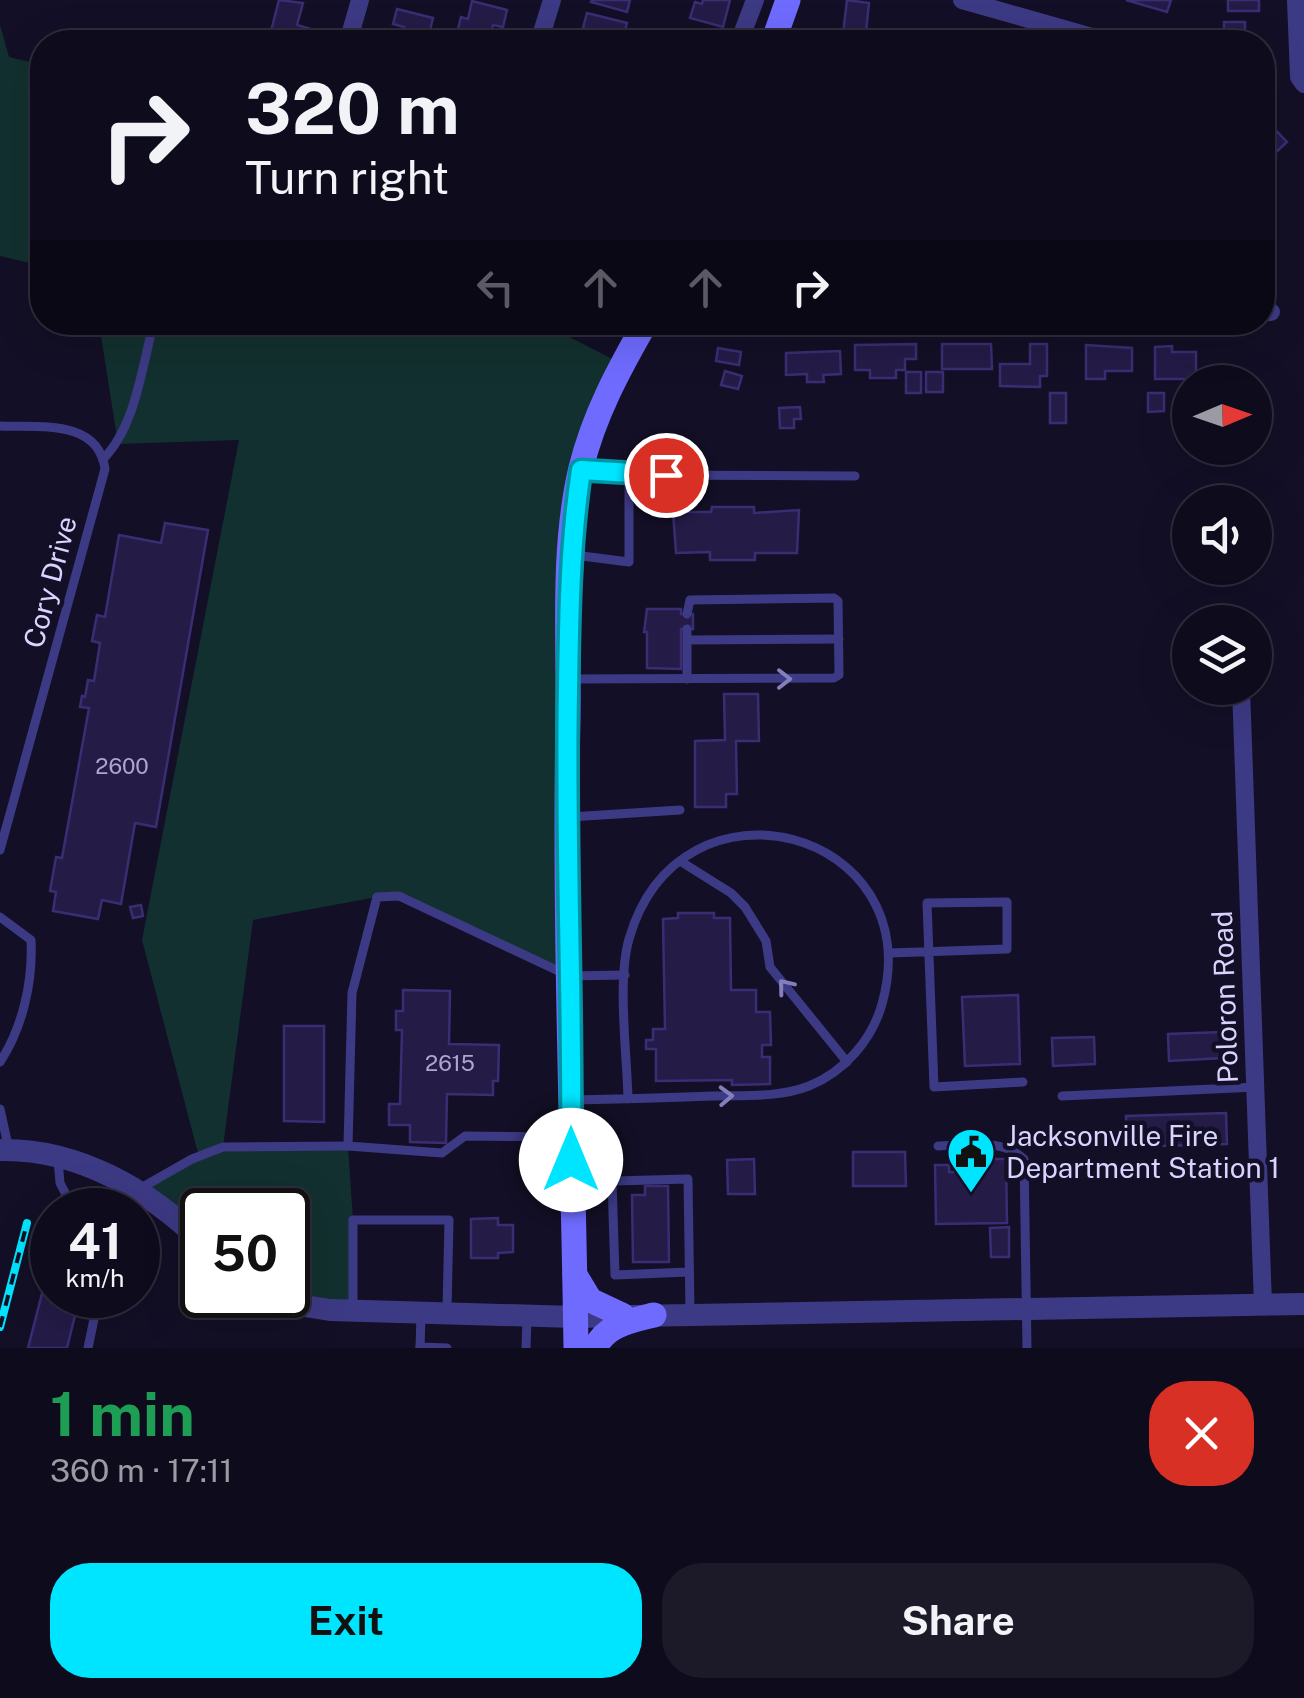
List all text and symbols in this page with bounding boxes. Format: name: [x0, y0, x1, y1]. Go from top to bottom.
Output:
text: 320 m: [245, 67, 460, 150]
icon: right: [80, 70, 210, 200]
text: Turn right: [245, 151, 449, 204]
icon: left: [468, 260, 523, 315]
icon: ahead: [573, 260, 628, 315]
icon: ahead: [678, 260, 733, 315]
icon: right: [783, 260, 838, 315]
north arrow: [1172, 365, 1272, 465]
map controls: [1172, 365, 1272, 705]
pin: [624, 433, 709, 518]
icon: arrive: [639, 448, 694, 503]
button: sound: [1172, 485, 1272, 585]
street label: Cory Drive: [16, 512, 83, 651]
button: layers: [1172, 605, 1272, 705]
one-way arrow: [778, 668, 793, 690]
house number: 2600: [95, 753, 149, 779]
street label: Poloron Road: [1205, 910, 1244, 1084]
one-way arrow: [779, 979, 797, 997]
house number: 2615: [425, 1050, 475, 1076]
one-way arrow: [718, 1085, 734, 1106]
position arrow: [519, 1108, 623, 1212]
place label: Jacksonville Fire Department Station 1: [1006, 1119, 1280, 1184]
public building icon: Jacksonville Fire Department Station 1: [945, 1126, 997, 1194]
speed limit sign: 50: [180, 1188, 310, 1318]
text: 41: [68, 1211, 122, 1270]
text: km/h: [66, 1263, 124, 1293]
text: 1 min: [50, 1379, 195, 1450]
button: close: [1149, 1381, 1254, 1486]
text: 360 m · 17:11: [50, 1452, 233, 1489]
button: Exit: [50, 1563, 642, 1678]
button: Share: [662, 1563, 1254, 1678]

